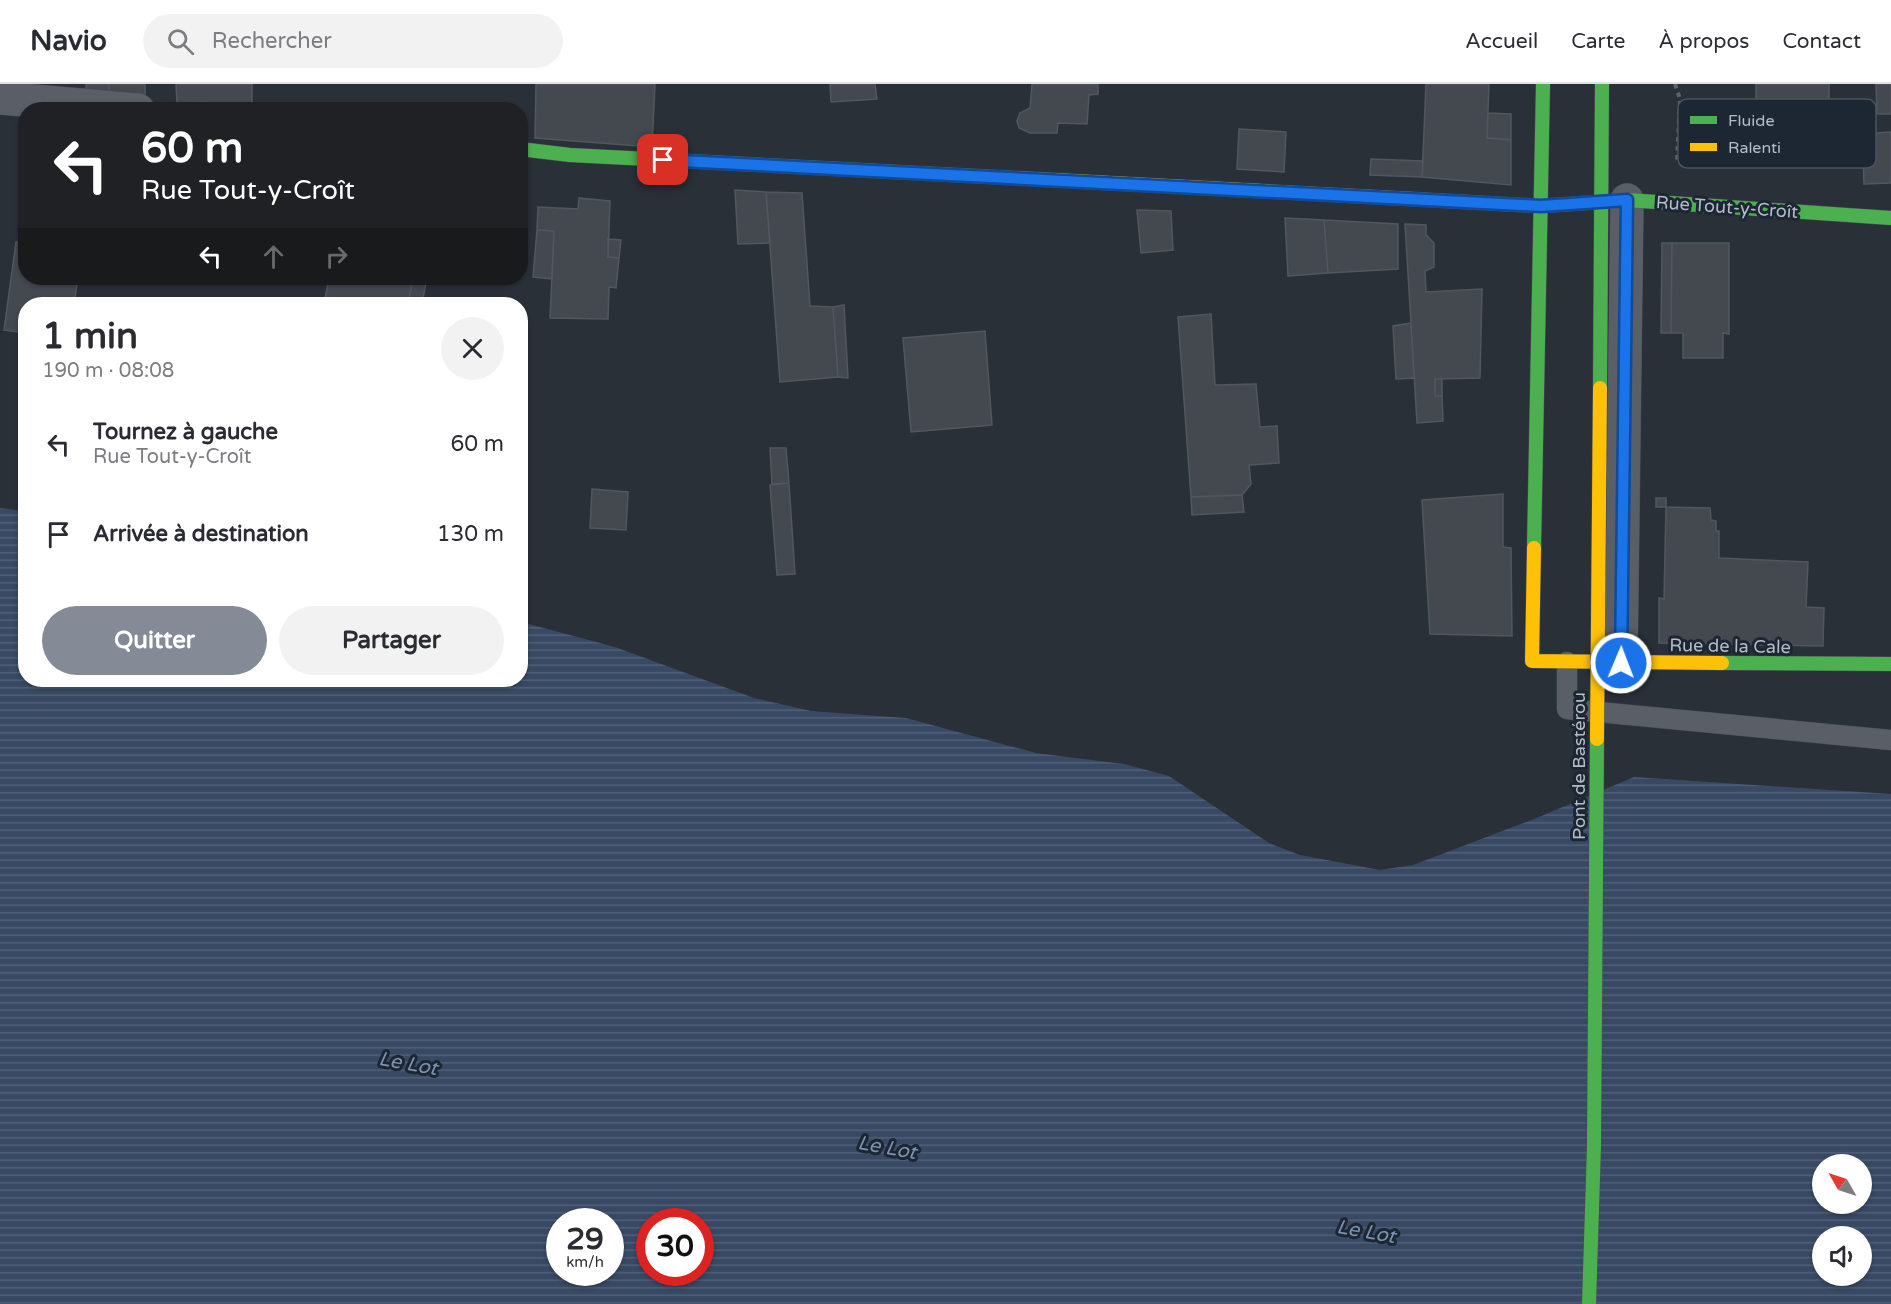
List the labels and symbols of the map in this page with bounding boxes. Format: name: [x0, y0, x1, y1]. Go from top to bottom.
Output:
legend: [1678, 99, 1876, 168]
text: Fluide: [1728, 111, 1774, 131]
pin: [637, 134, 688, 185]
text: Ralenti: [1728, 138, 1781, 158]
street label: Rue Tout-y-Croît: [1655, 191, 1799, 223]
position arrow: [1589, 631, 1653, 695]
street label: Rue de la Cale: [1669, 634, 1791, 658]
street label: Pont de Bastérou: [1568, 692, 1590, 840]
water label: Le Lot: [377, 1047, 442, 1081]
water label: Le Lot: [856, 1131, 921, 1165]
north arrow: [1812, 1154, 1872, 1214]
speed limit sign: 30: [636, 1208, 714, 1286]
water label: Le Lot: [1335, 1215, 1400, 1249]

